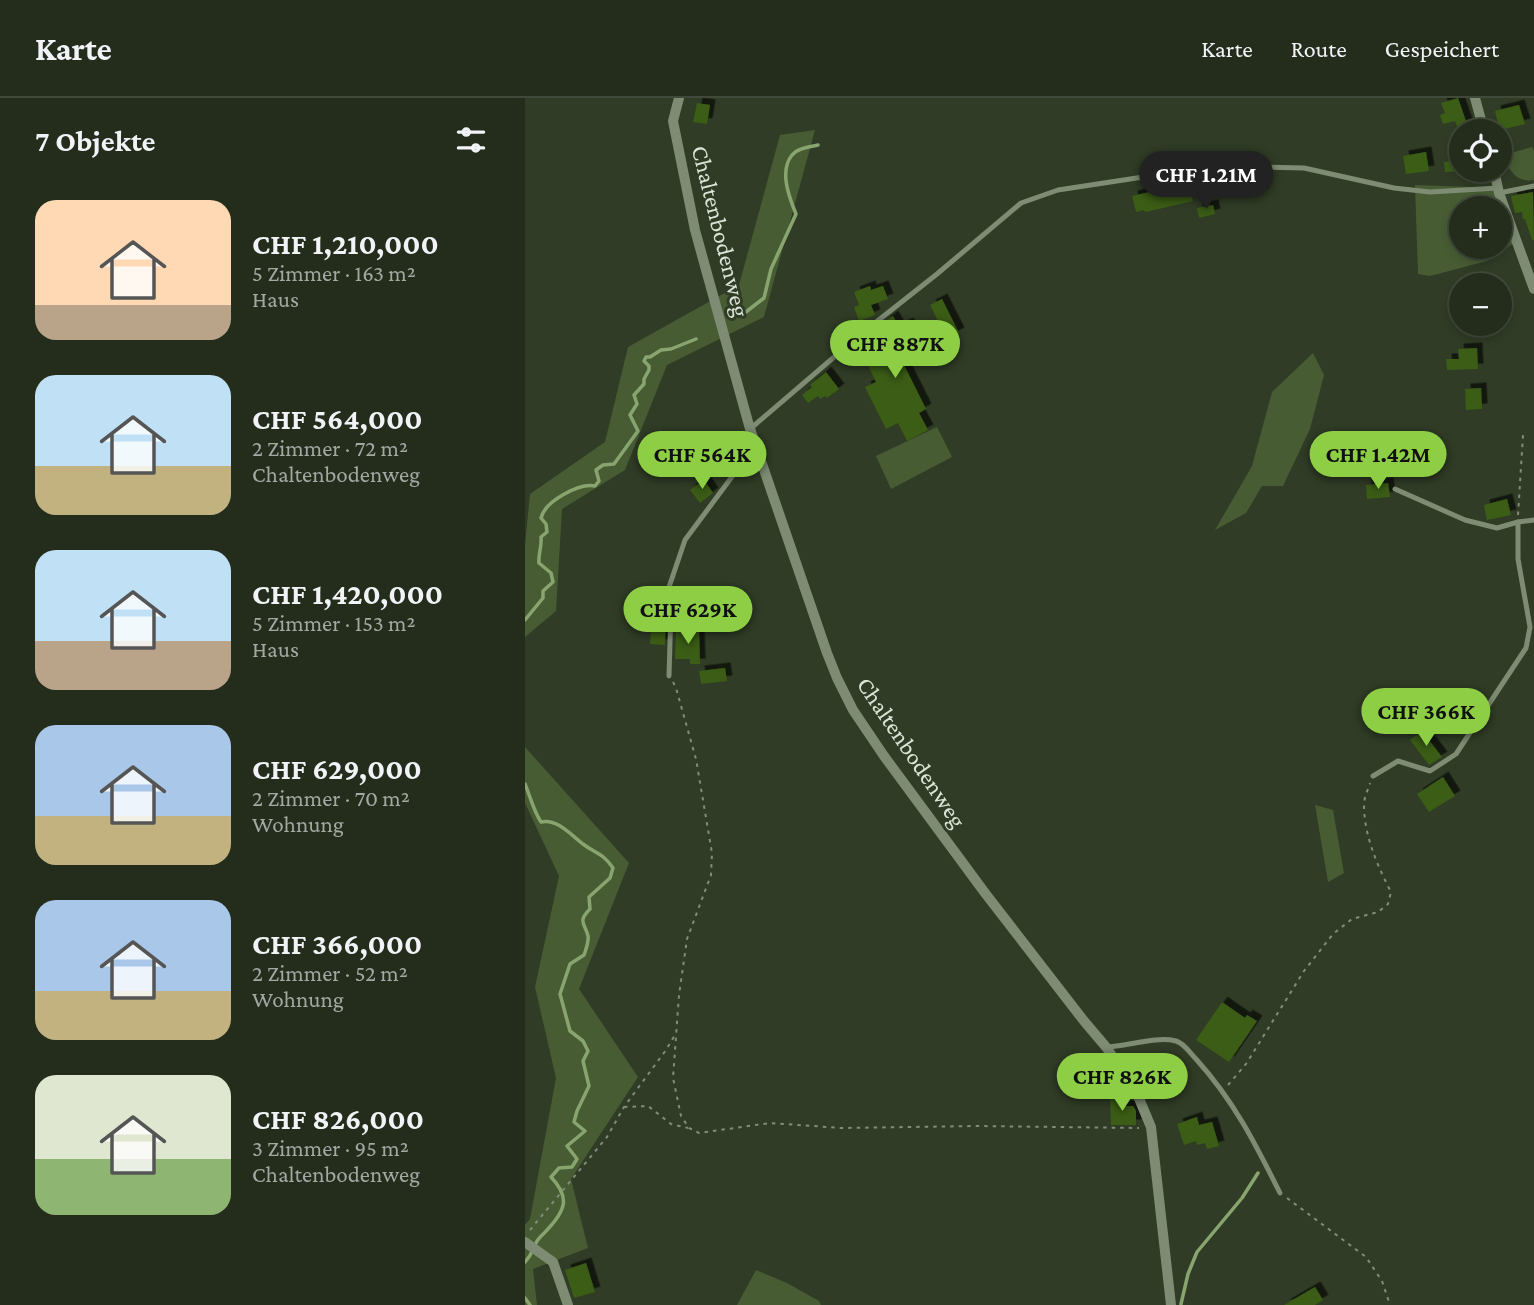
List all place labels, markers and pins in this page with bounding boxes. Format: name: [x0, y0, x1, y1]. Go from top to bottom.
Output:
pin: CHF 1.21M: [1126, 152, 1286, 211]
pin: CHF 887K: [823, 320, 967, 380]
pin: CHF 564K: [630, 432, 774, 491]
pin: CHF 1.42M: [1298, 432, 1458, 491]
pin: CHF 629K: [616, 587, 760, 646]
pin: CHF 366K: [1354, 688, 1498, 748]
pin: CHF 826K: [1050, 1054, 1194, 1113]

